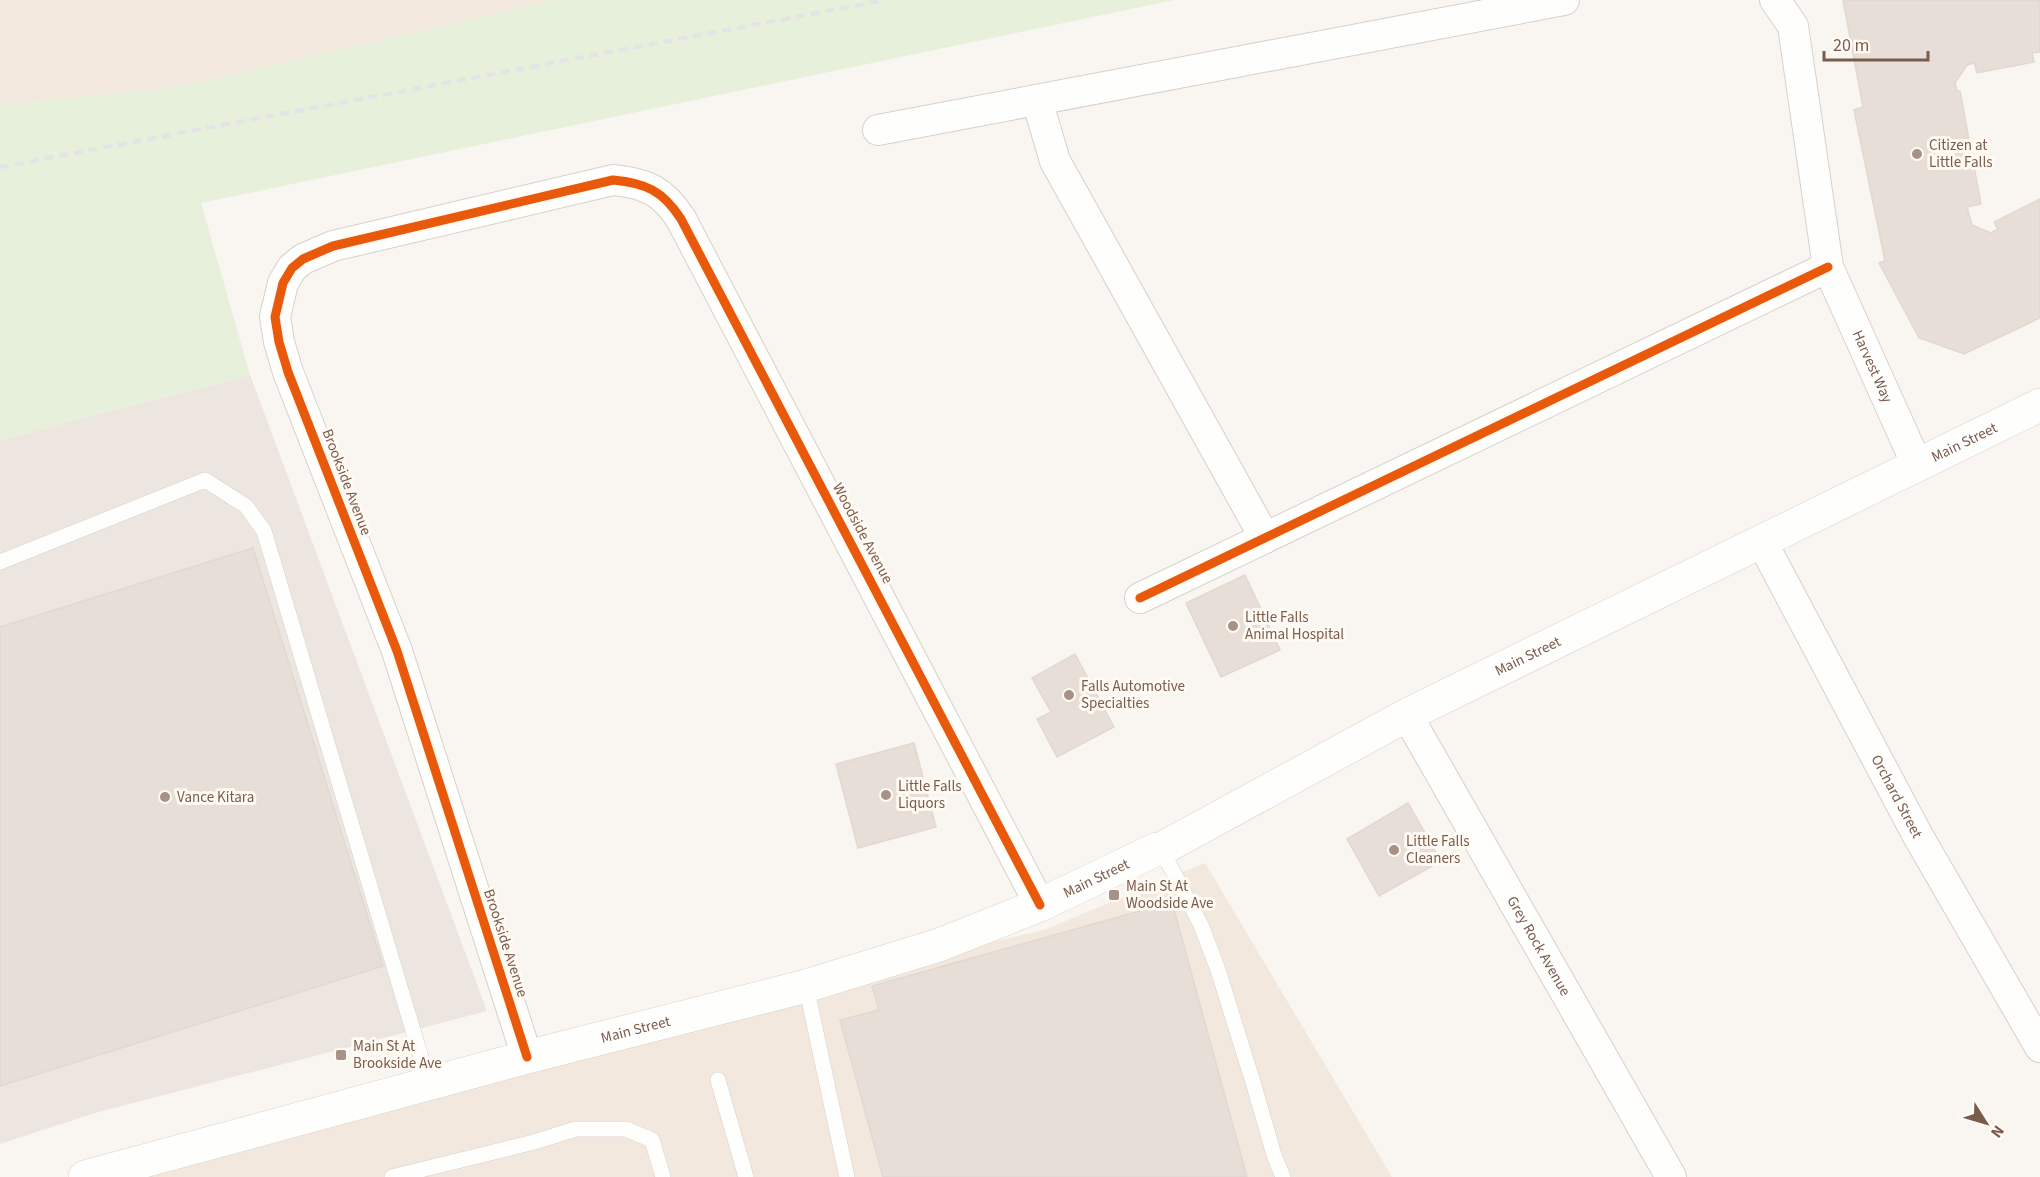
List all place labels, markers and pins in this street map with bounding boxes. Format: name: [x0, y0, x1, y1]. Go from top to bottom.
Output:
place label: Citizen at Little Falls: [1929, 135, 1993, 173]
marker: Citizen at Little Falls: [1910, 147, 1924, 161]
place label: Little Falls Animal Hospital: [1245, 607, 1344, 645]
marker: Little Falls Animal Hospital: [1226, 619, 1240, 633]
place label: Falls Automotive Specialties: [1081, 676, 1185, 714]
marker: Falls Automotive Specialties: [1062, 688, 1076, 702]
place label: Little Falls Liquors: [898, 776, 962, 814]
place label: Vance Kitara: [177, 787, 254, 808]
marker: Little Falls Liquors: [879, 788, 893, 802]
marker: Vance Kitara: [158, 790, 172, 804]
place label: Little Falls Cleaners: [1406, 831, 1470, 869]
marker: Little Falls Cleaners: [1387, 843, 1401, 857]
place label: Main St At Woodside Ave: [1126, 876, 1214, 914]
marker: Main St At Woodside Ave: [1107, 888, 1121, 902]
place label: Main St At Brookside Ave: [353, 1036, 442, 1074]
marker: Main St At Brookside Ave: [334, 1048, 348, 1062]

